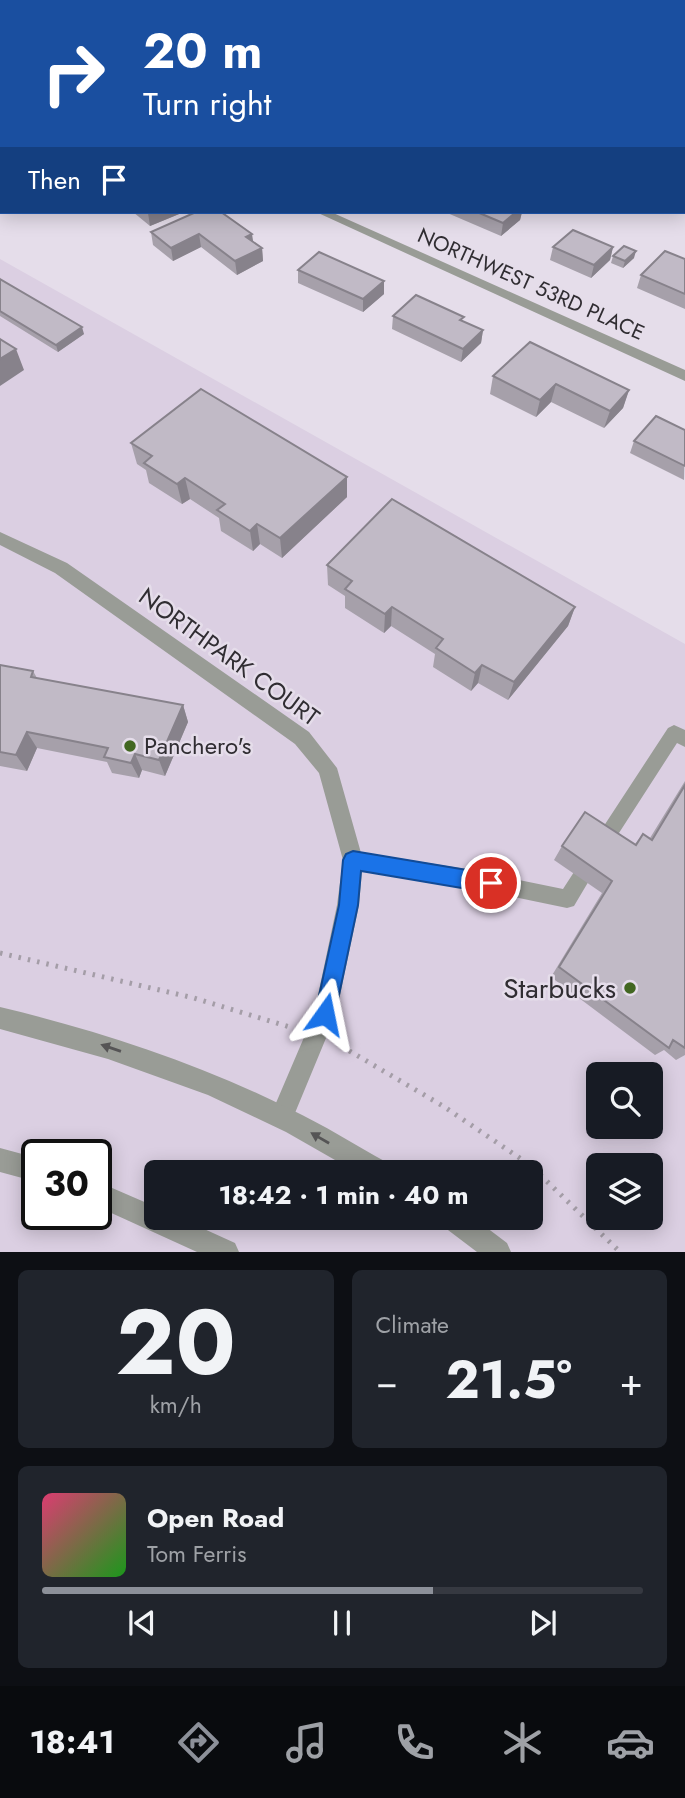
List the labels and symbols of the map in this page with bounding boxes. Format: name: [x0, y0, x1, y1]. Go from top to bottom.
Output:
street label: NORTHWEST 53RD PLACE: [413, 220, 649, 348]
street label: NORTHPARK COURT: [132, 579, 327, 734]
place label: Panchero's: [144, 728, 251, 763]
marker: Panchero's: [122, 738, 138, 754]
pin: [461, 853, 521, 913]
place label: Starbucks: [503, 968, 616, 1009]
position arrow: [288, 977, 362, 1051]
marker: Starbucks: [622, 980, 638, 996]
one-way arrow: [101, 1043, 122, 1053]
one-way arrow: [310, 1132, 329, 1145]
speed limit sign: 30: [21, 1139, 112, 1230]

